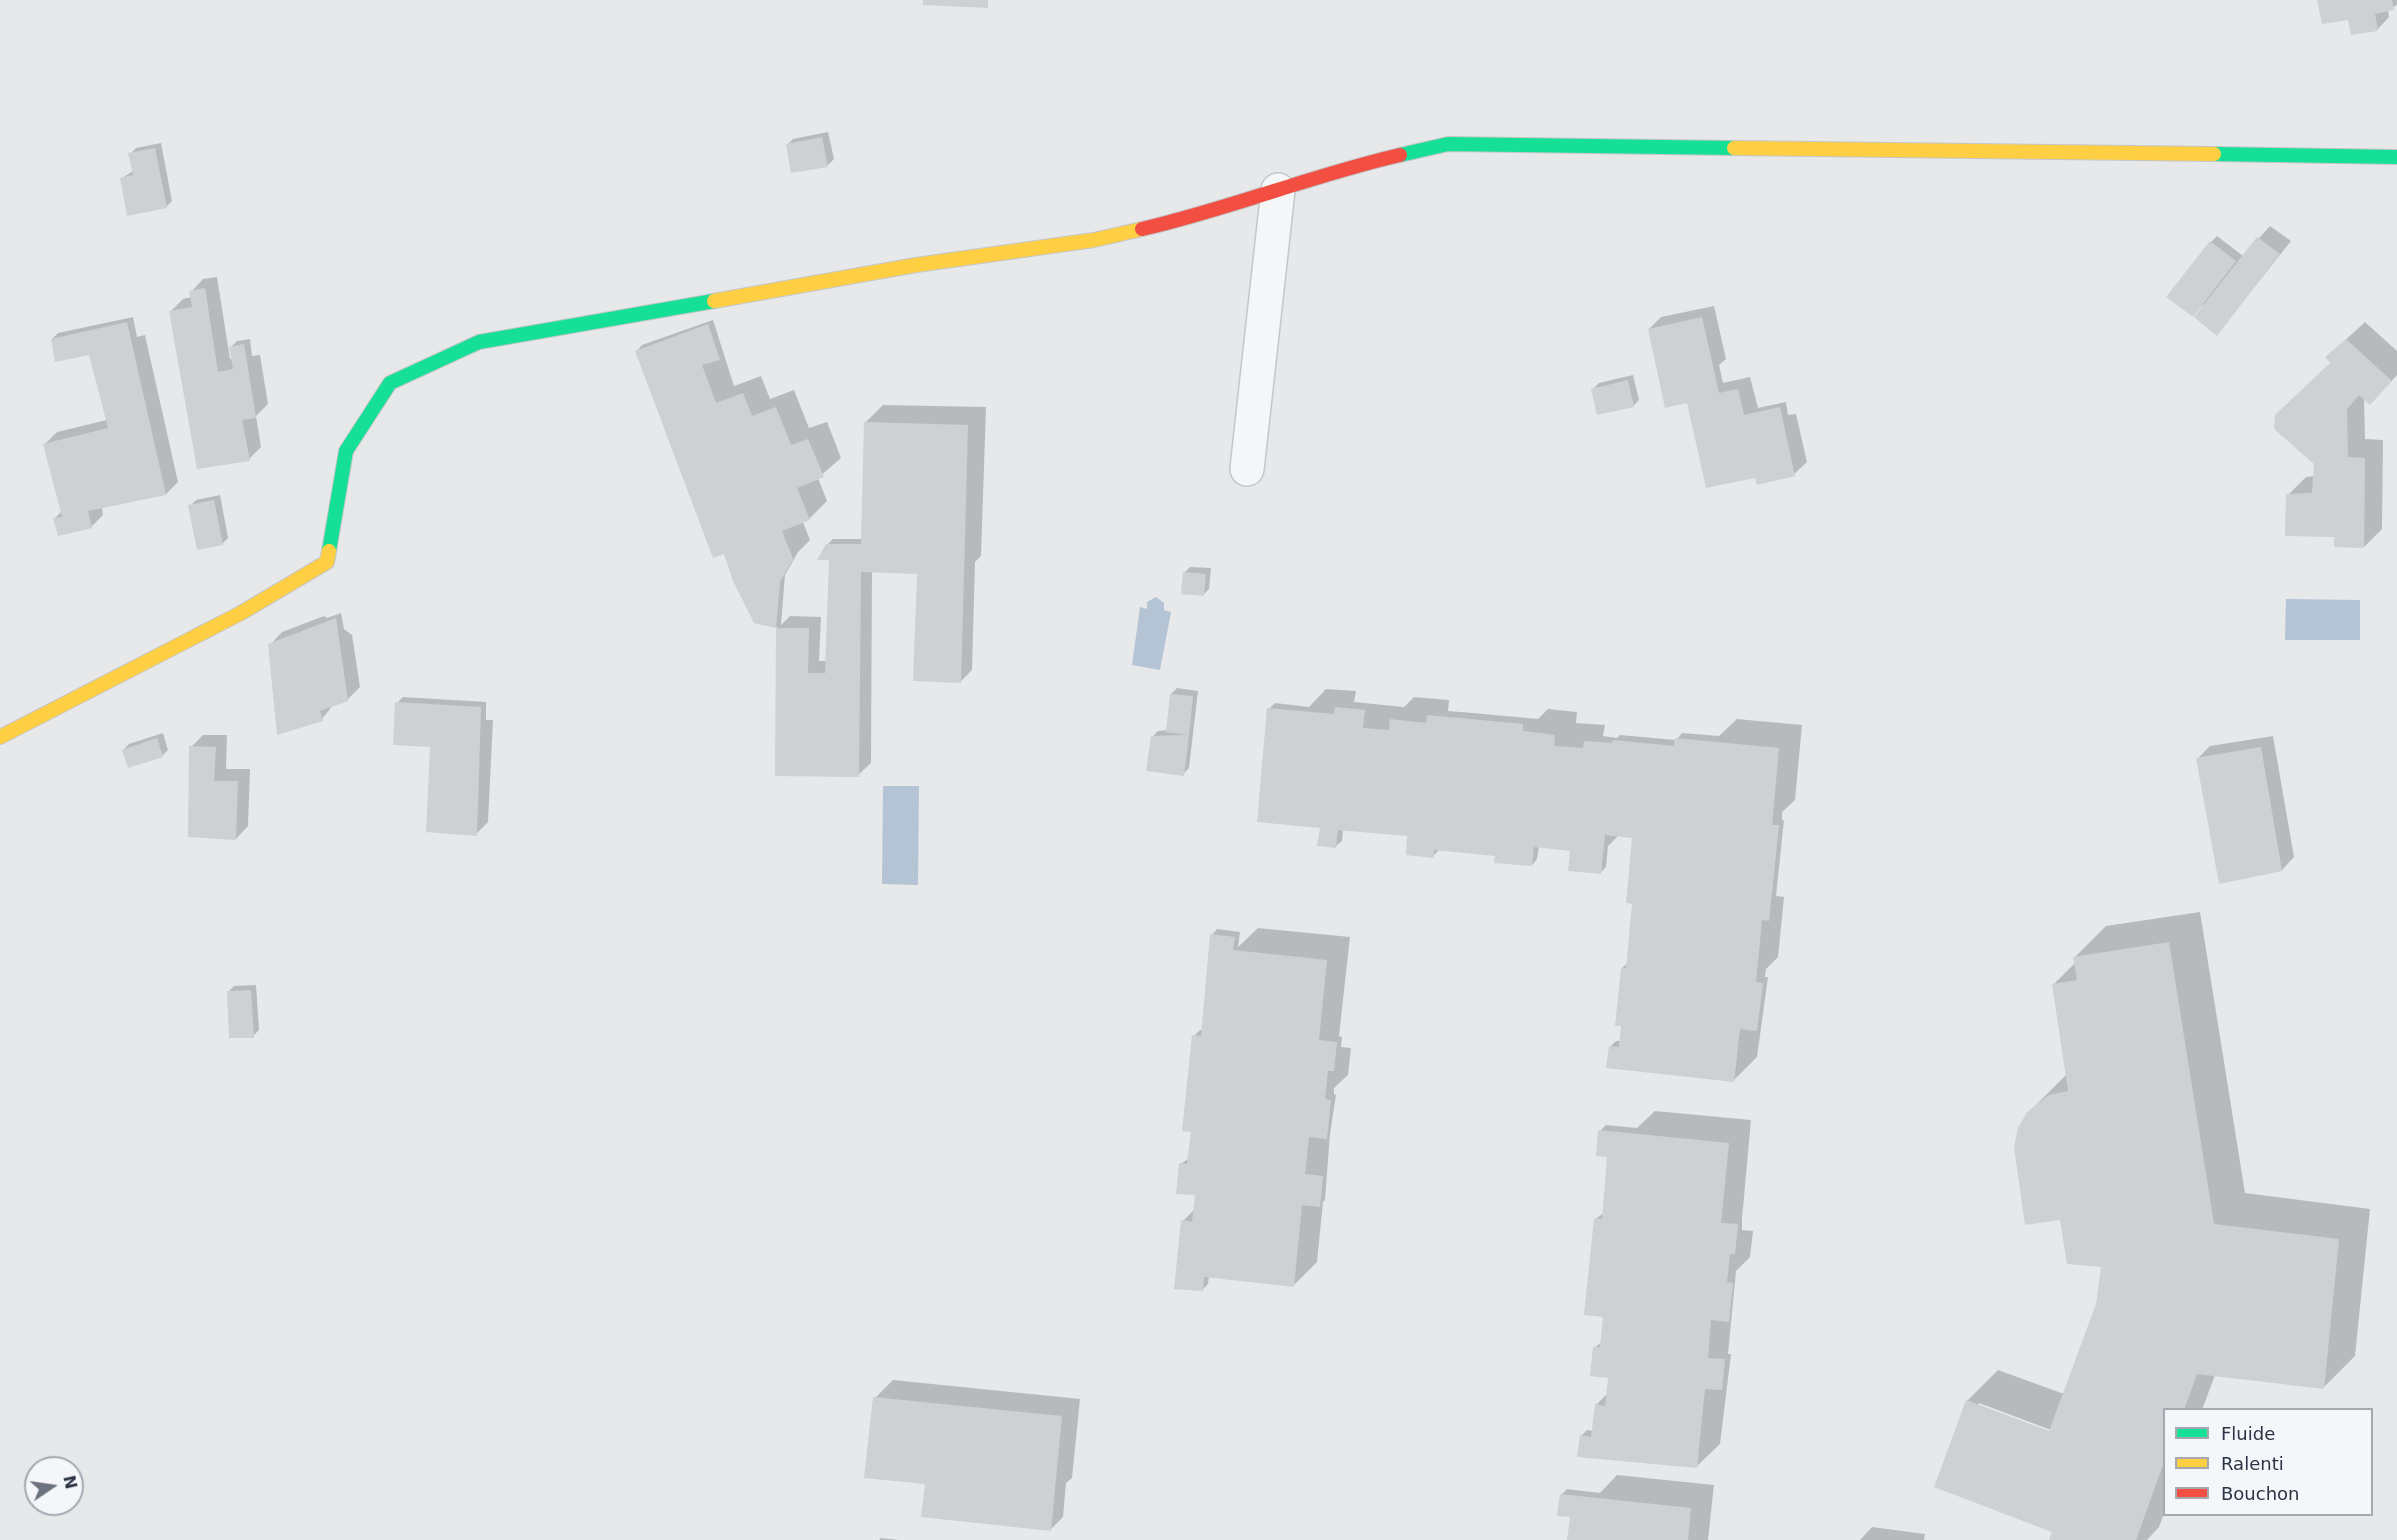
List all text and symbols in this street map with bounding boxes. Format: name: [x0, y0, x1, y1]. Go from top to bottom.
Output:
legend: [2163, 1408, 2373, 1516]
text: Fluide: [2221, 1423, 2275, 1444]
text: Ralenti: [2221, 1453, 2284, 1474]
north arrow: [24, 1456, 84, 1516]
text: N: [59, 1474, 81, 1491]
text: Bouchon: [2221, 1483, 2300, 1504]

